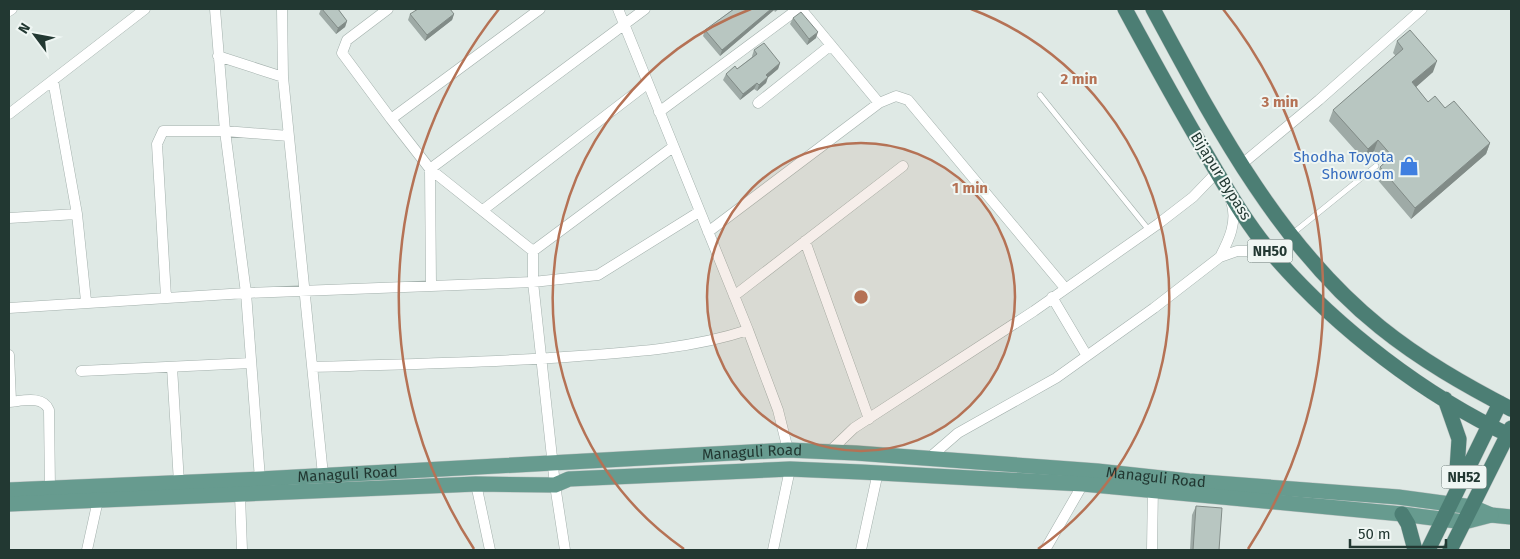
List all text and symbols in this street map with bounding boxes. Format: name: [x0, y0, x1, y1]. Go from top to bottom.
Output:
north arrow: [10, 10, 60, 60]
text: N: [15, 20, 34, 37]
text: 2 min: [1061, 70, 1097, 88]
text: 3 min: [1261, 93, 1298, 111]
street label: Bijapur Bypass: [1187, 129, 1255, 223]
place label: Shodha Toyota Showroom: [1293, 148, 1394, 183]
shop icon: Shodha Toyota Showroom: [1398, 155, 1420, 177]
text: 1 min: [952, 179, 988, 197]
road number: NH50: [1248, 240, 1292, 262]
centre of rings: [852, 288, 870, 306]
street label: Managuli Road: [701, 441, 803, 464]
street label: Managuli Road: [297, 462, 398, 486]
street label: Managuli Road: [1105, 463, 1206, 491]
road number: NH52: [1442, 466, 1486, 488]
scale bar: [1350, 516, 1446, 548]
text: 50 m: [1358, 525, 1391, 543]

